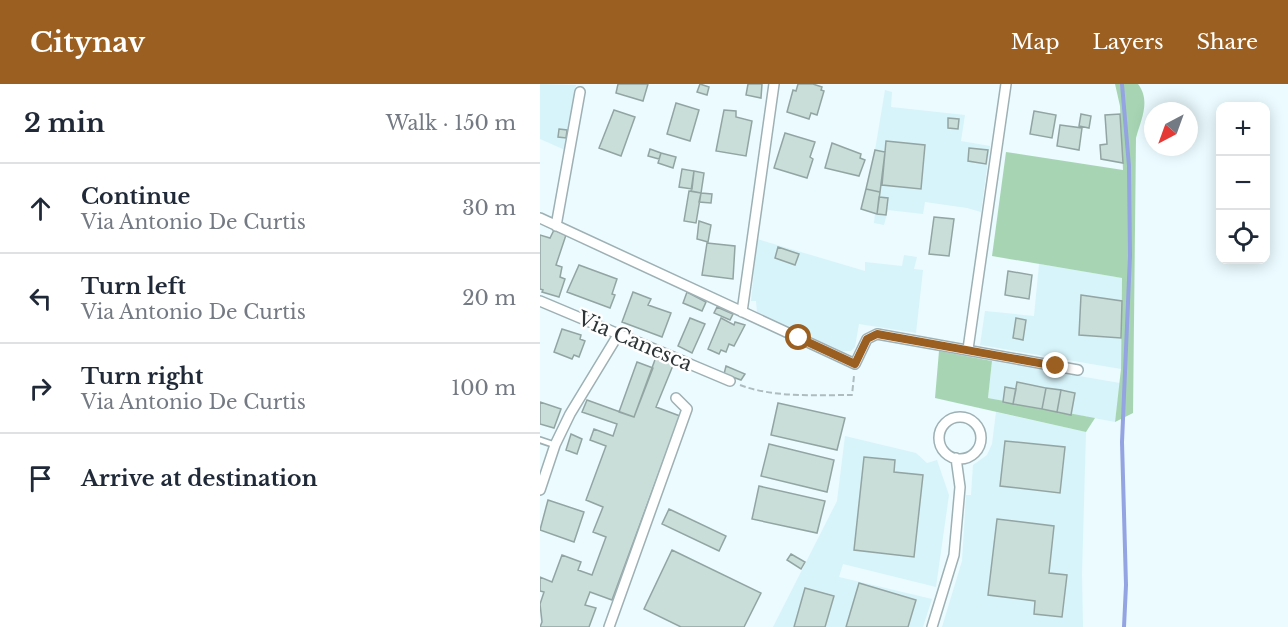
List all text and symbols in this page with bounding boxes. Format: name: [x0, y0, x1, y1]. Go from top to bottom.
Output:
text: Citynav: [30, 25, 145, 60]
text: Map: [1011, 29, 1060, 55]
text: Layers: [1093, 29, 1164, 55]
text: Share: [1197, 29, 1258, 55]
north arrow: [1144, 102, 1198, 156]
map controls: [1216, 102, 1270, 264]
button: +: [1216, 102, 1270, 156]
text: 2 min: [24, 107, 105, 139]
text: Walk · 150 m: [386, 111, 516, 135]
button: −: [1216, 156, 1270, 210]
text: Continue: [81, 183, 190, 210]
icon: ahead: [24, 192, 57, 225]
text: 30 m: [462, 196, 516, 220]
text: Via Antonio De Curtis: [81, 210, 306, 234]
button: locate: [1216, 210, 1270, 264]
text: Turn left: [81, 273, 186, 300]
icon: left: [24, 282, 57, 315]
text: 20 m: [462, 286, 516, 310]
text: Via Antonio De Curtis: [81, 300, 306, 324]
street label: Via Canesca: [573, 306, 697, 376]
route start: [785, 324, 811, 350]
route end: [1042, 352, 1068, 378]
text: Turn right: [81, 363, 203, 390]
icon: right: [24, 372, 57, 405]
text: 100 m: [451, 376, 516, 400]
text: Via Antonio De Curtis: [81, 390, 306, 414]
icon: arrive: [24, 462, 57, 495]
text: Arrive at destination: [81, 465, 318, 492]

